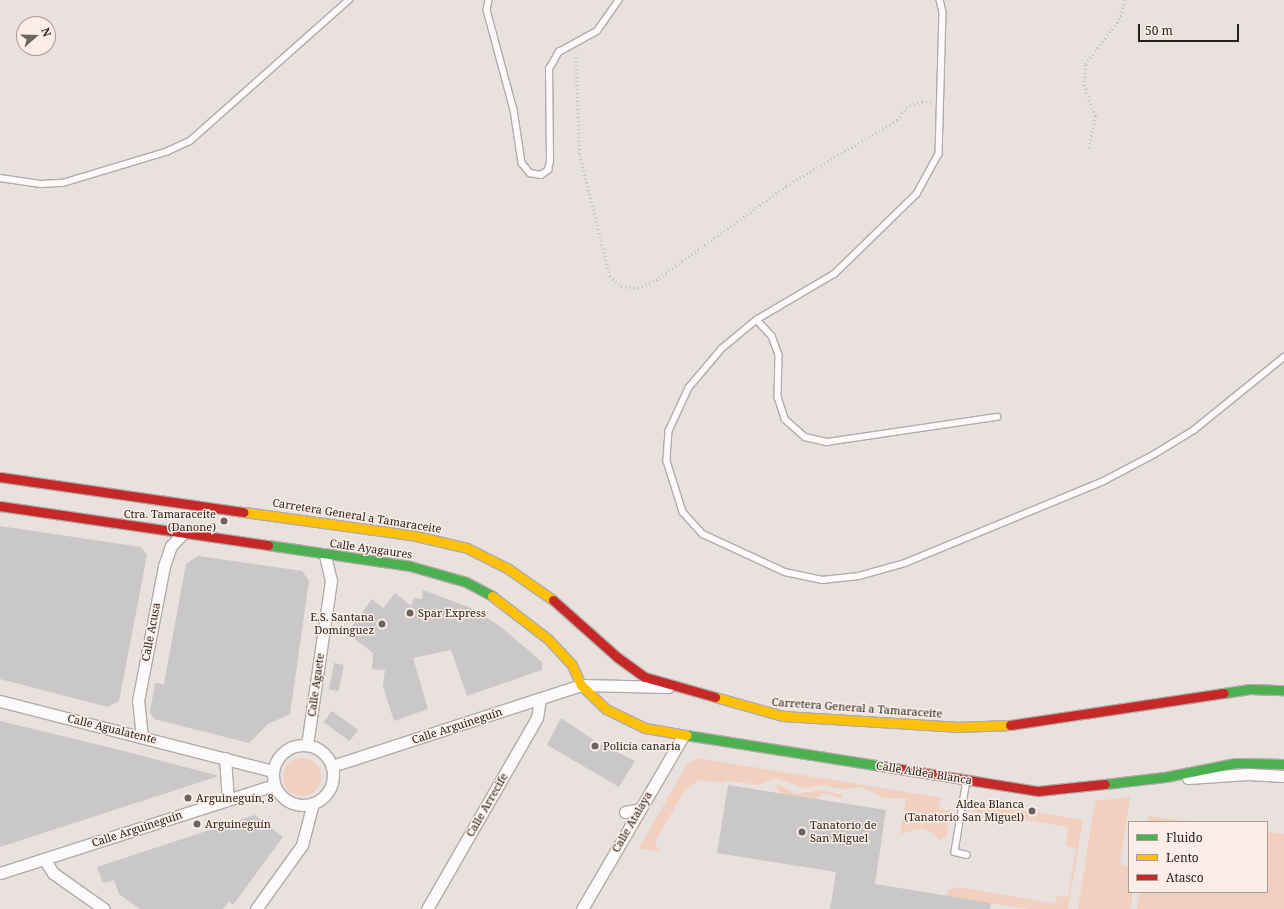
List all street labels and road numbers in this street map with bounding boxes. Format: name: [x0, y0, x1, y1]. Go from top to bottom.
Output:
street label: Carretera General a Tamaraceite: [271, 496, 443, 536]
street label: Calle Ayagaures: [329, 537, 413, 561]
street label: Calle Acusa: [139, 601, 163, 663]
street label: Calle Agaete: [305, 652, 327, 718]
street label: Carretera General a Tamaraceite: [771, 695, 943, 721]
street label: Calle Arguineguín: [410, 705, 504, 747]
street label: Calle Agualatente: [66, 712, 158, 746]
street label: Calle Aldea Blanca: [875, 759, 973, 787]
street label: Calle Arrecife: [463, 771, 511, 839]
street label: Calle Atalaya: [609, 789, 655, 855]
street label: Calle Arguineguín: [90, 808, 184, 850]

